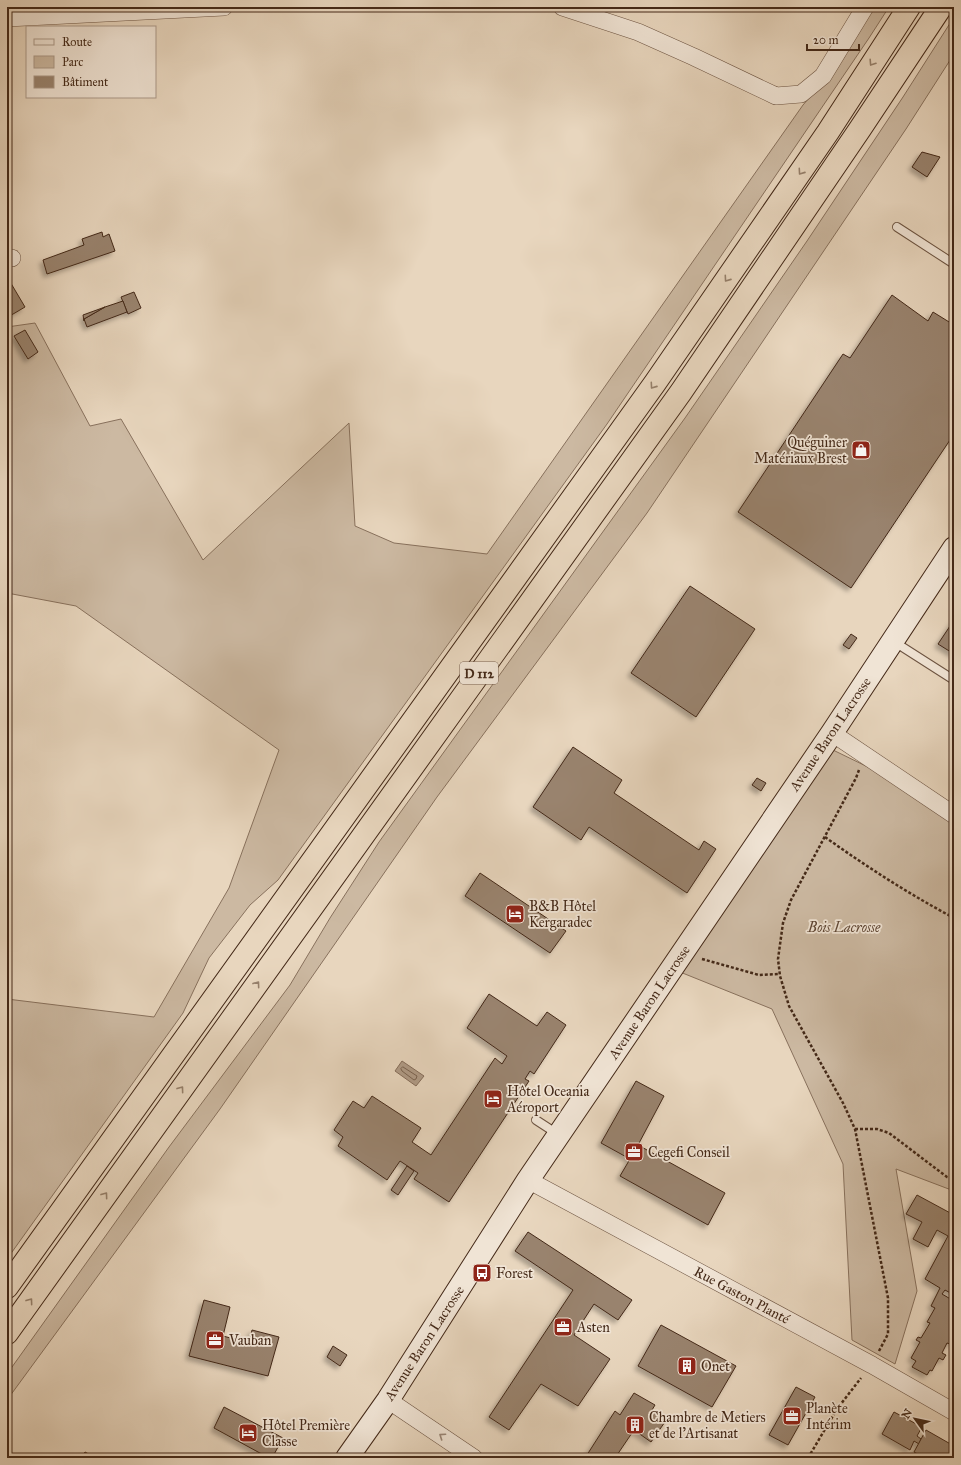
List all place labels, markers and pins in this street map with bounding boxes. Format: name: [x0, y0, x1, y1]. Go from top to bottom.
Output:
place label: Quéguiner Matériaux Brest: [754, 434, 848, 467]
shop icon: Quéguiner Matériaux Brest: [850, 439, 872, 461]
place label: B&B Hôtel Kergaradec: [529, 898, 596, 931]
hotel icon: B&B Hôtel Kergaradec: [504, 903, 526, 925]
place label: Hôtel Oceania Aéroport: [506, 1083, 589, 1116]
hotel icon: Hôtel Oceania Aéroport: [482, 1088, 504, 1110]
office icon: Cegefi Conseil: [623, 1141, 645, 1163]
place label: Cegefi Conseil: [648, 1144, 730, 1161]
bus stop icon: Forest: [471, 1262, 493, 1284]
place label: Forest: [496, 1265, 533, 1282]
office icon: Asten: [552, 1316, 574, 1338]
place label: Asten: [576, 1319, 610, 1336]
office icon: Vauban: [204, 1329, 226, 1351]
place label: Vauban: [228, 1332, 272, 1349]
building icon: Onet: [676, 1355, 698, 1377]
place label: Onet: [701, 1358, 730, 1375]
place label: Planète Intérim: [806, 1400, 851, 1433]
office icon: Planète Intérim: [781, 1405, 803, 1427]
place label: Chambre de Metiers et de l'Artisanat: [649, 1409, 766, 1442]
building icon: Chambre de Metiers et de l'Artisanat: [624, 1414, 646, 1436]
place label: Hôtel Première Classe: [262, 1417, 350, 1450]
hotel icon: Hôtel Première Classe: [237, 1422, 259, 1444]

